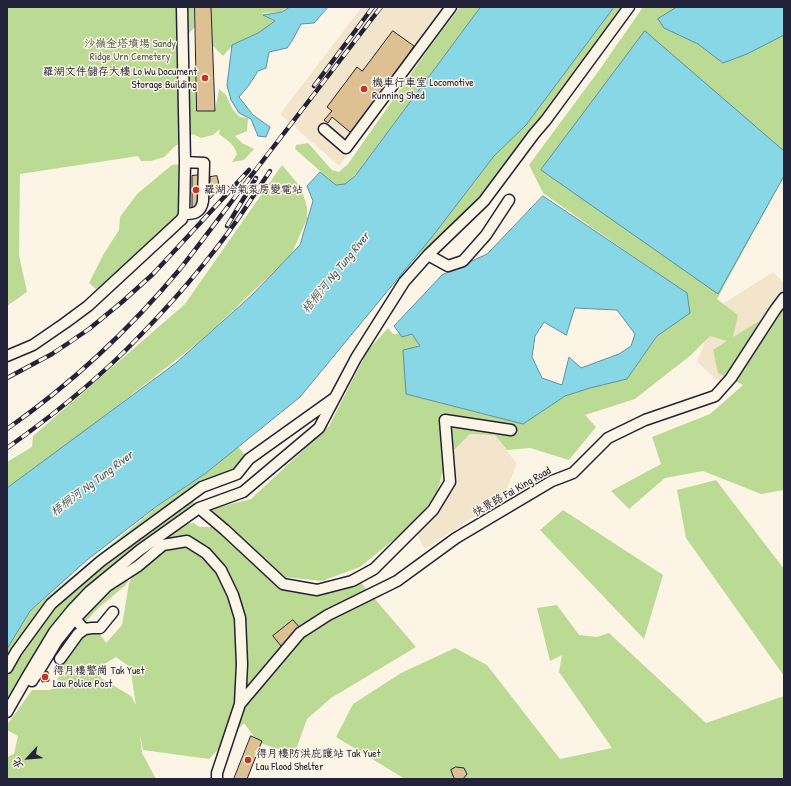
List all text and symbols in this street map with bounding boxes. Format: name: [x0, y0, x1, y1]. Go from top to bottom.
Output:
park label: 沙嶺金塔墳場 Sandy Ridge Urn Cemetery: [84, 37, 176, 63]
place label: 羅湖文件儲存大樓 Lo Wu Document Storage Building: [43, 65, 197, 91]
marker: 羅湖文件儲存大樓 Lo Wu Document Storage Building: [200, 73, 210, 83]
place label: 機車行車室 Locomotive Running Shed: [372, 76, 474, 102]
marker: 機車行車室 Locomotive Running Shed: [359, 84, 369, 94]
place label: 羅湖冷氣泵房變電站: [204, 183, 303, 197]
marker: 羅湖冷氣泵房變電站: [191, 185, 201, 195]
water label: 梧桐河 Ng Tung River: [299, 230, 373, 316]
water label: 梧桐河 Ng Tung River: [48, 448, 136, 520]
street label: 快景路 Fai King Road: [471, 464, 553, 520]
place label: 得月樓警崗 Tak Yuet Lau Police Post: [53, 664, 145, 690]
marker: 得月樓警崗 Tak Yuet Lau Police Post: [40, 672, 50, 682]
north arrow: [8, 738, 48, 778]
place label: 得月樓防洪庇護站 Tak Yuet Lau Flood Shelter: [256, 747, 381, 773]
text: 北: [9, 755, 26, 771]
marker: 得月樓防洪庇護站 Tak Yuet Lau Flood Shelter: [243, 755, 253, 765]

